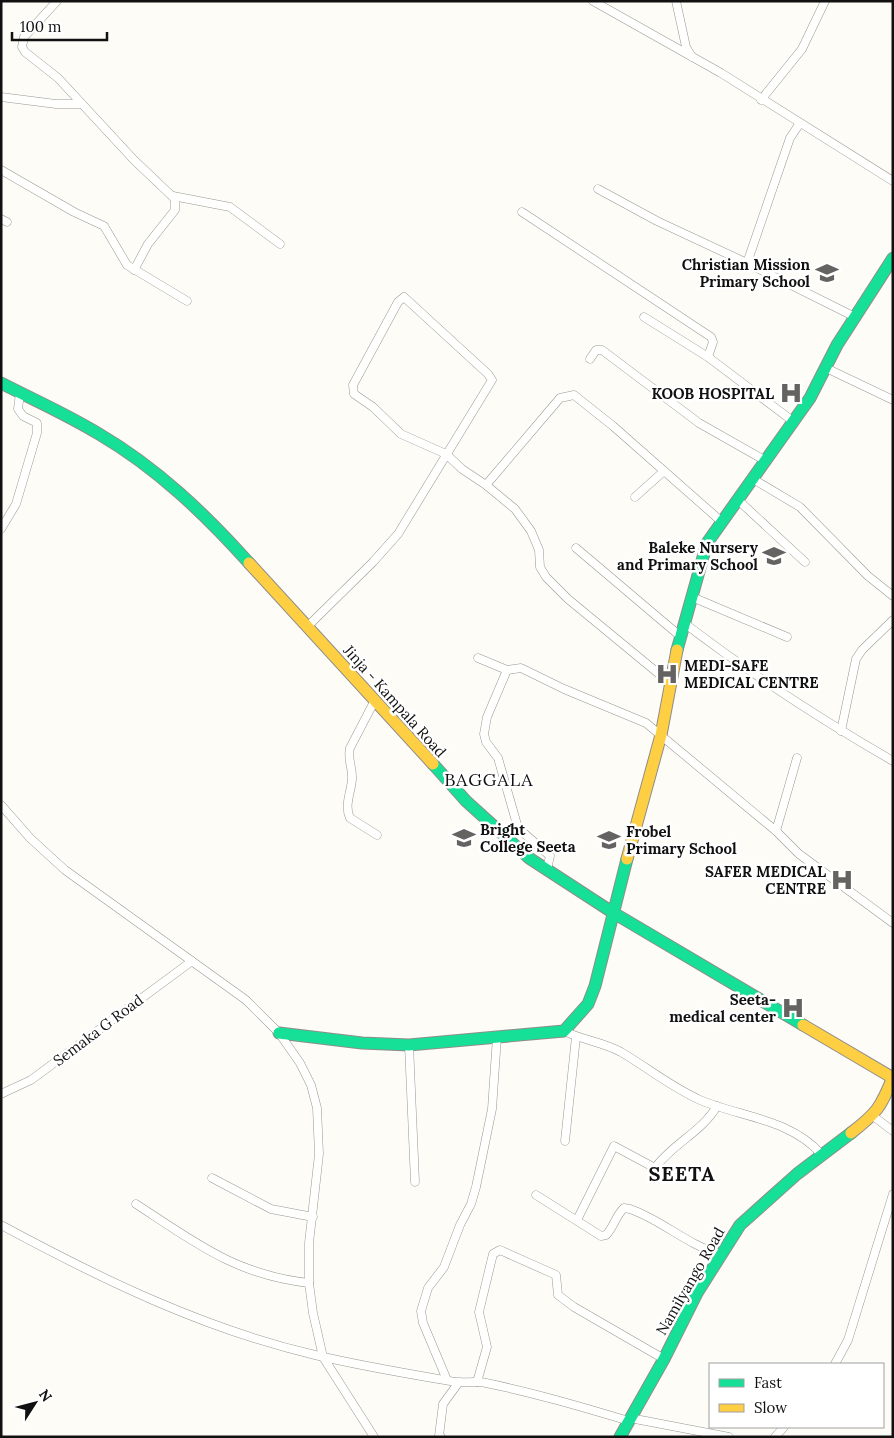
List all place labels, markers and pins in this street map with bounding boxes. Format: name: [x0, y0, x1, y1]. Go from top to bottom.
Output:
place label: Christian Mission Primary School: [682, 255, 810, 291]
school or university icon: Christian Mission Primary School: [814, 260, 840, 286]
hospital icon: KOOB HOSPITAL: [778, 380, 804, 406]
place label: KOOB HOSPITAL: [651, 384, 774, 403]
place label: Baleke Nursery and Primary School: [617, 538, 759, 574]
school or university icon: Baleke Nursery and Primary School: [761, 543, 787, 569]
place label: MEDI-SAFE MEDICAL CENTRE: [684, 656, 819, 692]
hospital icon: MEDI-SAFE MEDICAL CENTRE: [654, 661, 680, 687]
place label: Bright College Seeta: [480, 820, 576, 856]
place label: Frobel Primary School: [626, 822, 737, 858]
school or university icon: Bright College Seeta: [451, 825, 477, 851]
school or university icon: Frobel Primary School: [596, 827, 622, 853]
place label: SAFER MEDICAL CENTRE: [705, 862, 826, 898]
hospital icon: SAFER MEDICAL CENTRE: [829, 867, 855, 893]
place label: Seeta- medical center: [669, 990, 777, 1026]
hospital icon: Seeta- medical center: [780, 995, 806, 1021]

